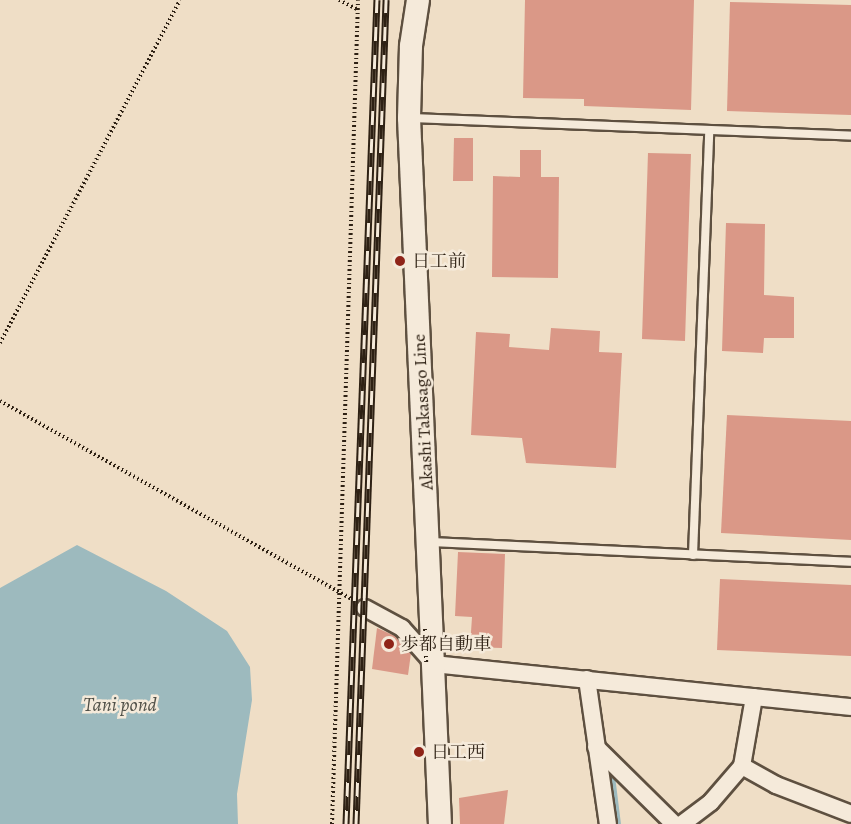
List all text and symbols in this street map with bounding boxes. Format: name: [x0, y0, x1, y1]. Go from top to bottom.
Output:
place label: 日工前: [412, 250, 466, 272]
marker: 日工前: [393, 254, 407, 268]
street label: Akashi Takasago Line: [408, 333, 438, 491]
place label: 歩都自動車: [401, 633, 491, 655]
marker: 歩都自動車: [382, 637, 396, 651]
water label: Tani pond: [83, 692, 157, 716]
place label: 日工西: [431, 741, 485, 763]
marker: 日工西: [412, 745, 426, 759]

